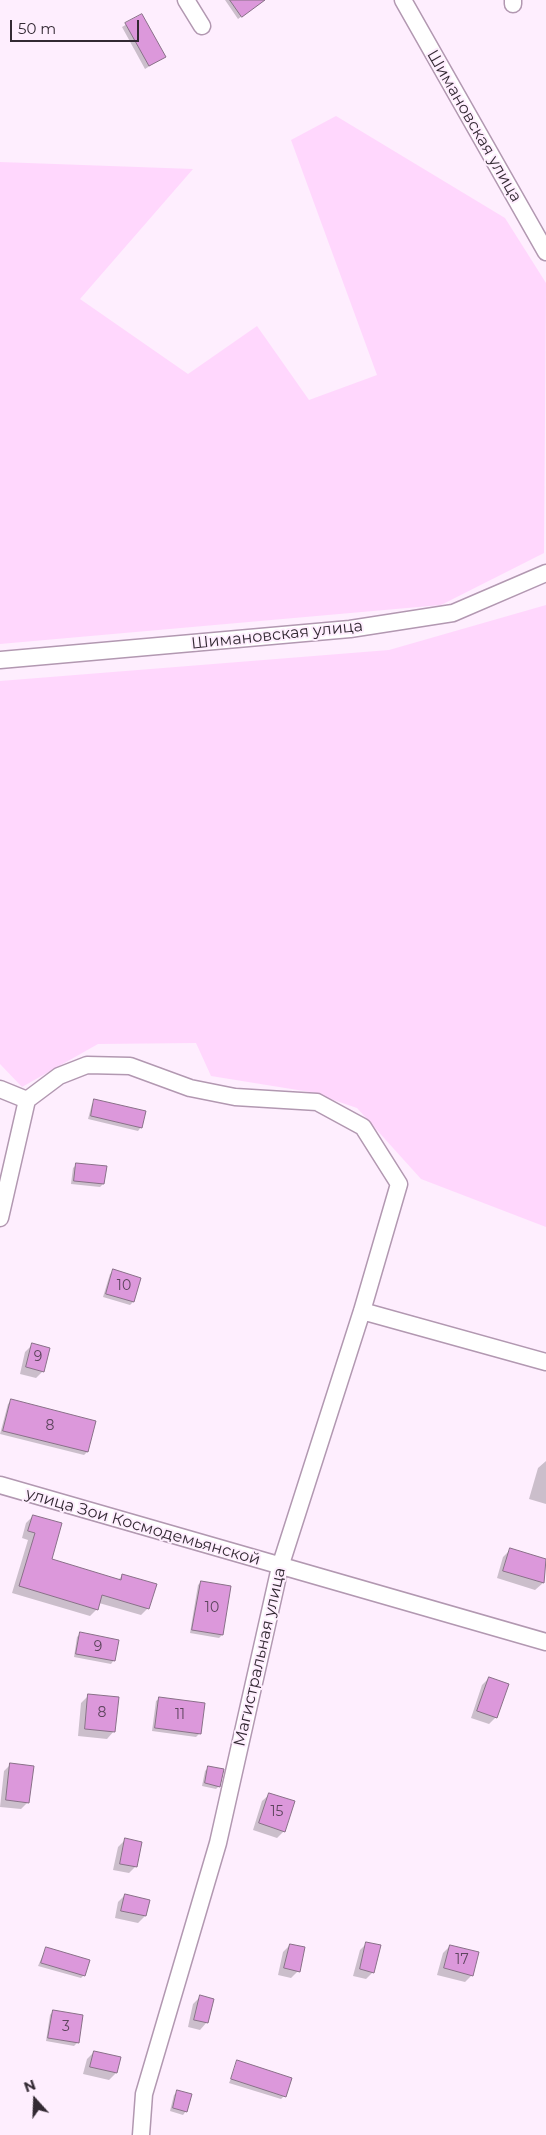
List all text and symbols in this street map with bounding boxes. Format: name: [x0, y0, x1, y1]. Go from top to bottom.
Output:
scale bar: [12, 10, 141, 42]
text: 50 m: [18, 19, 56, 38]
street label: Шимановская улица: [423, 47, 525, 205]
street label: Шимановская улица: [190, 616, 364, 654]
house number: 10: [117, 1278, 131, 1294]
house number: 9: [34, 1349, 42, 1365]
house number: 8: [46, 1418, 54, 1434]
street label: улица Зои Космодемьянской: [23, 1484, 263, 1570]
street label: Магистральная улица: [230, 1566, 290, 1748]
house number: 10: [205, 1600, 219, 1616]
house number: 9: [94, 1639, 102, 1655]
house number: 8: [98, 1705, 106, 1721]
house number: 11: [175, 1707, 185, 1723]
house number: 15: [271, 1804, 283, 1820]
house number: 17: [455, 1952, 469, 1968]
house number: 3: [62, 2019, 70, 2035]
north arrow: [10, 2075, 60, 2125]
text: N: [21, 2076, 38, 2096]

